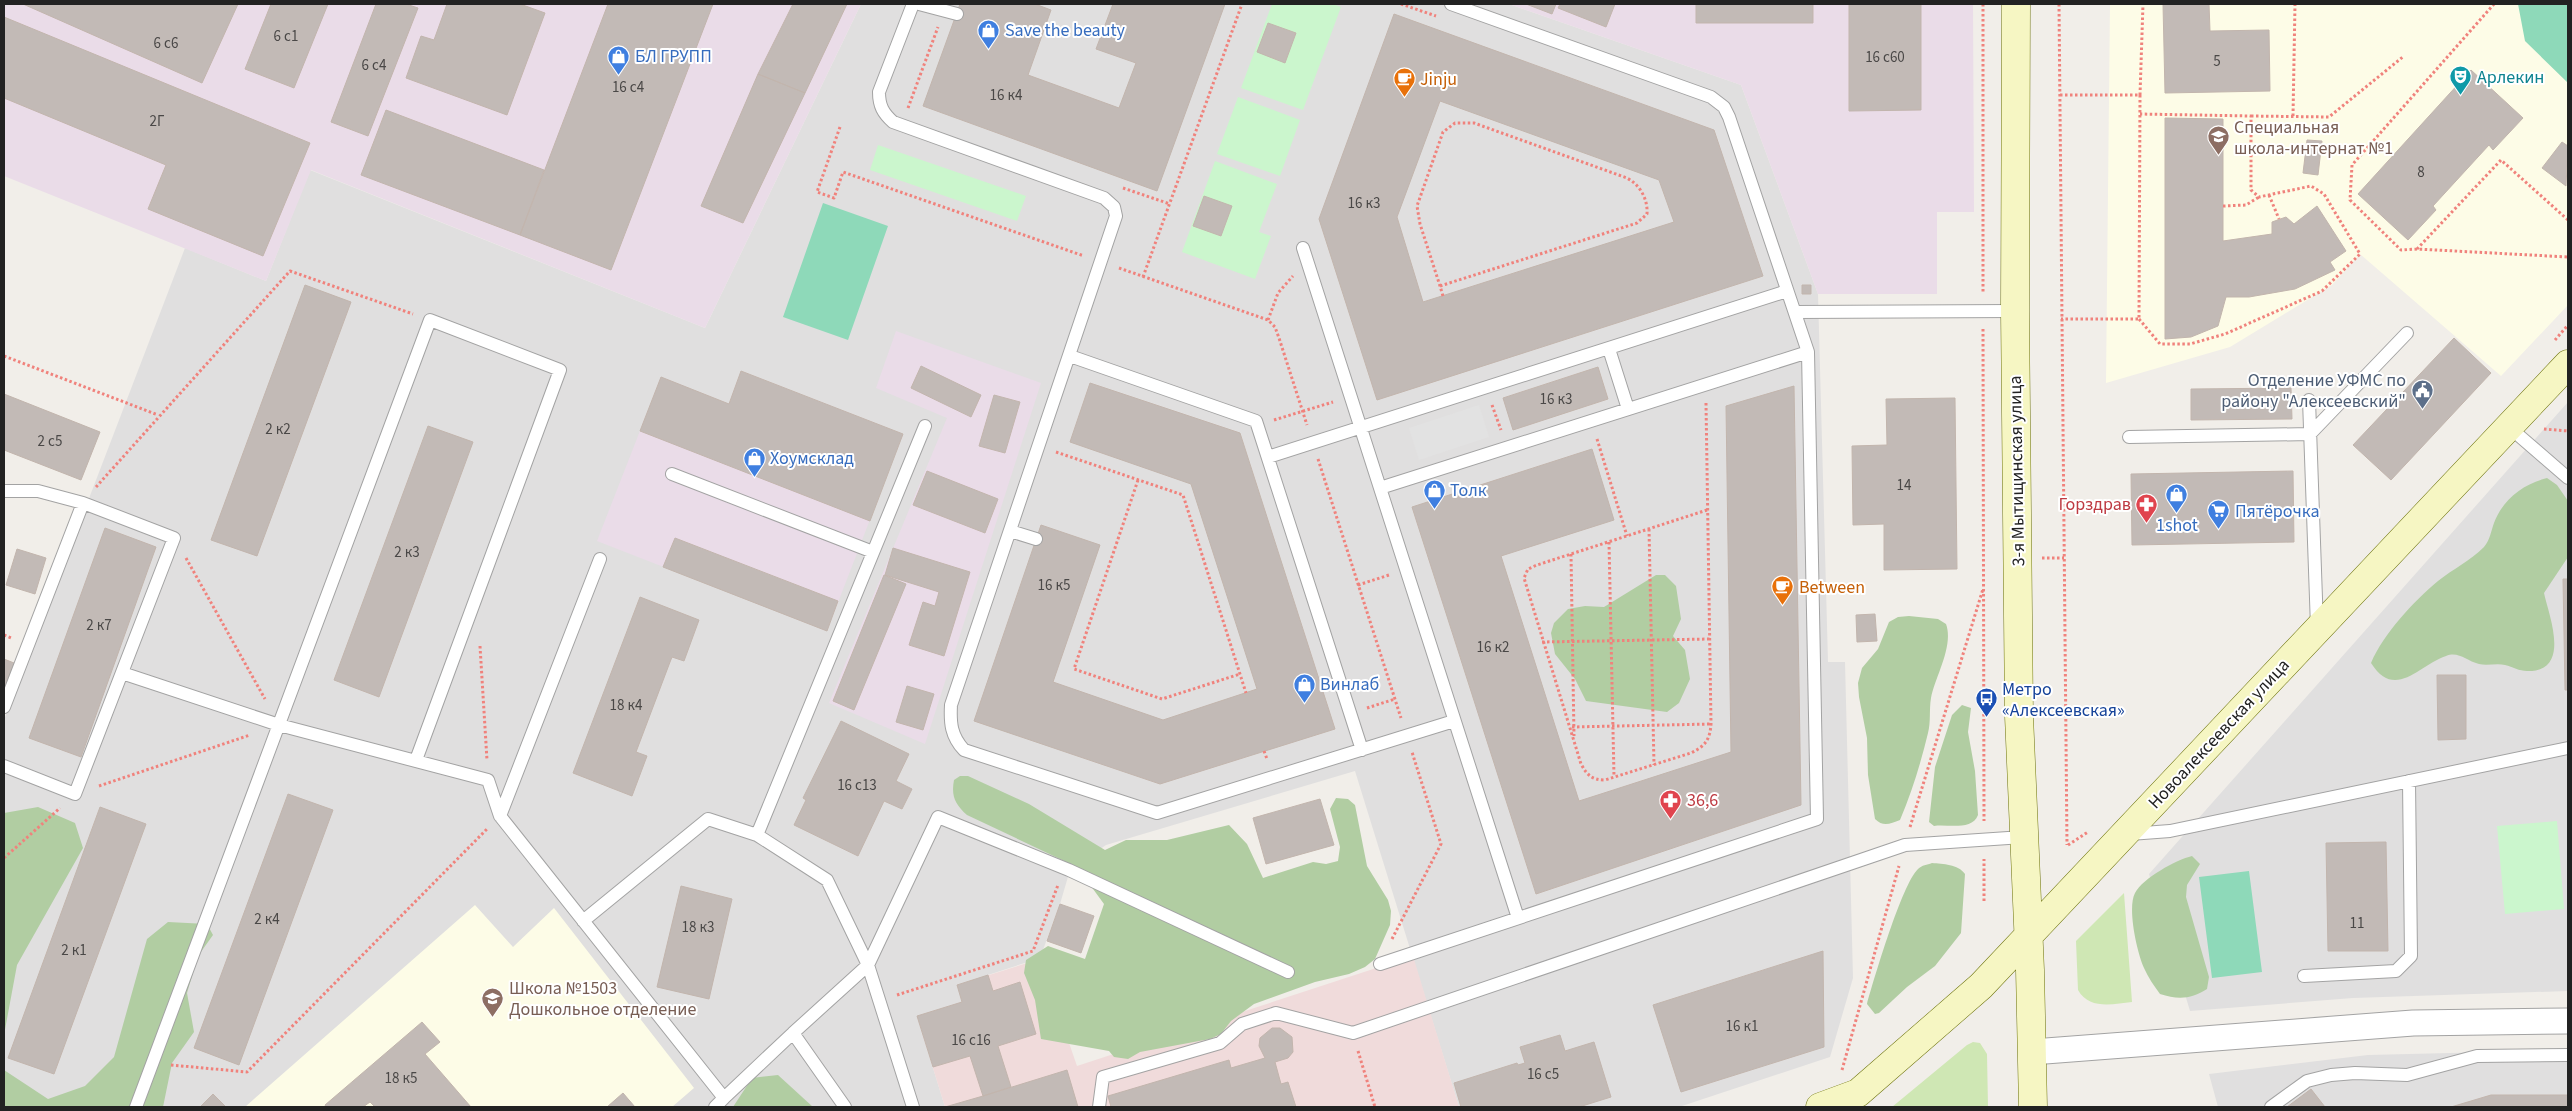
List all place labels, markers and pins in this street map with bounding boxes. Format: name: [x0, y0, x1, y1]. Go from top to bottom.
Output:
shop icon: Save the beauty: [977, 18, 1001, 49]
place label: Save the beauty: [1005, 18, 1126, 43]
shop icon: БЛ ГРУПП: [607, 44, 631, 75]
place label: БЛ ГРУПП: [635, 44, 712, 69]
theatre icon: Арлекин: [2449, 65, 2473, 96]
place label: Арлекин: [2477, 65, 2544, 90]
cafe icon: Jinju: [1392, 67, 1416, 98]
place label: Jinju: [1420, 67, 1457, 92]
place label: Специальная школа-интернат №1: [2234, 115, 2393, 161]
school or university icon: Специальная школа-интернат №1: [2206, 125, 2230, 156]
place label: Отделение УФМС по району "Алексеевский": [2221, 368, 2406, 414]
public building icon: Отделение УФМС по району "Алексеевский": [2410, 378, 2434, 409]
shop icon: Хоумсклад: [742, 446, 766, 477]
place label: Хоумсклад: [770, 446, 854, 471]
shop icon: Толк: [1422, 478, 1446, 509]
place label: Толк: [1450, 478, 1487, 503]
shop icon: 1shot: [2165, 483, 2189, 514]
place label: Горздрав: [2059, 492, 2131, 517]
pharmacy icon: Горздрав: [2135, 492, 2159, 523]
supermarket icon: Пятёрочка: [2207, 499, 2231, 530]
place label: Пятёрочка: [2235, 499, 2320, 524]
place label: 1shot: [2156, 513, 2198, 538]
cafe icon: Between: [1771, 575, 1795, 606]
place label: Between: [1799, 575, 1865, 600]
shop icon: Винлаб: [1292, 672, 1316, 703]
place label: Винлаб: [1320, 672, 1379, 697]
place label: Метро «Алексеевская»: [2002, 677, 2125, 723]
bus stop icon: Метро «Алексеевская»: [1974, 687, 1998, 718]
pharmacy icon: 36,6: [1659, 788, 1683, 819]
place label: 36,6: [1687, 788, 1718, 813]
place label: Школа №1503 Дошкольное отделение: [509, 976, 697, 1022]
school or university icon: Школа №1503 Дошкольное отделение: [481, 986, 505, 1017]

